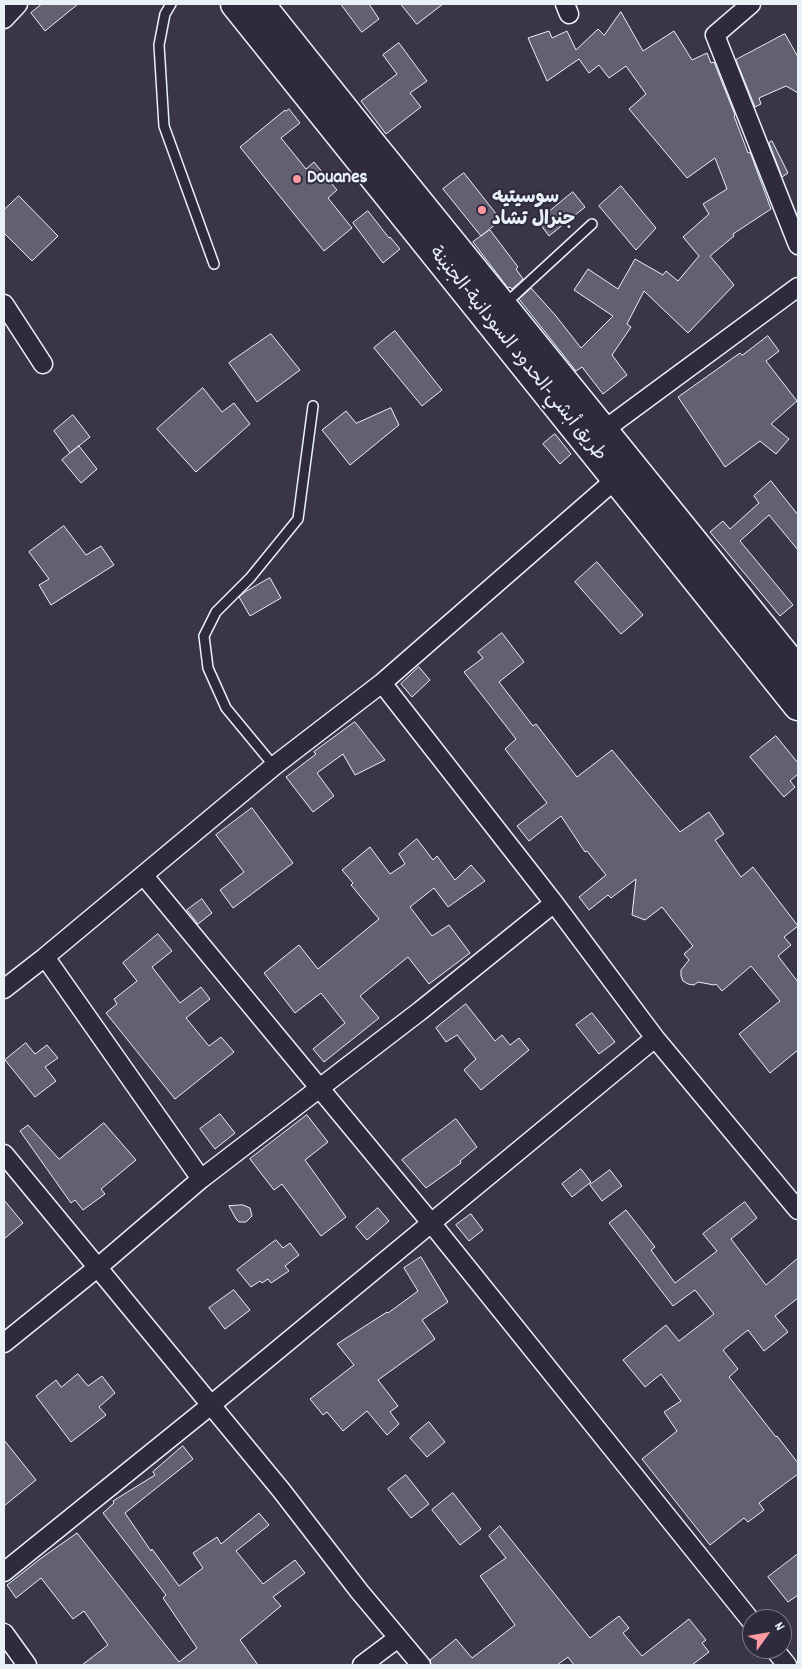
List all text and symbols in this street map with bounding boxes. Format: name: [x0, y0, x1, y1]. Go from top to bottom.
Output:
place label: Douanes: [307, 168, 367, 190]
marker: Douanes: [291, 173, 303, 185]
place label: سوسيتيه جنرال تشاد: [492, 188, 575, 232]
marker: سوسيتيه جنرال تشاد: [476, 204, 488, 216]
street label: طريق أبشي-الحدود السودانية-الجنينة: [422, 243, 610, 467]
north arrow: [742, 1609, 792, 1659]
text: N: [769, 1618, 789, 1635]

